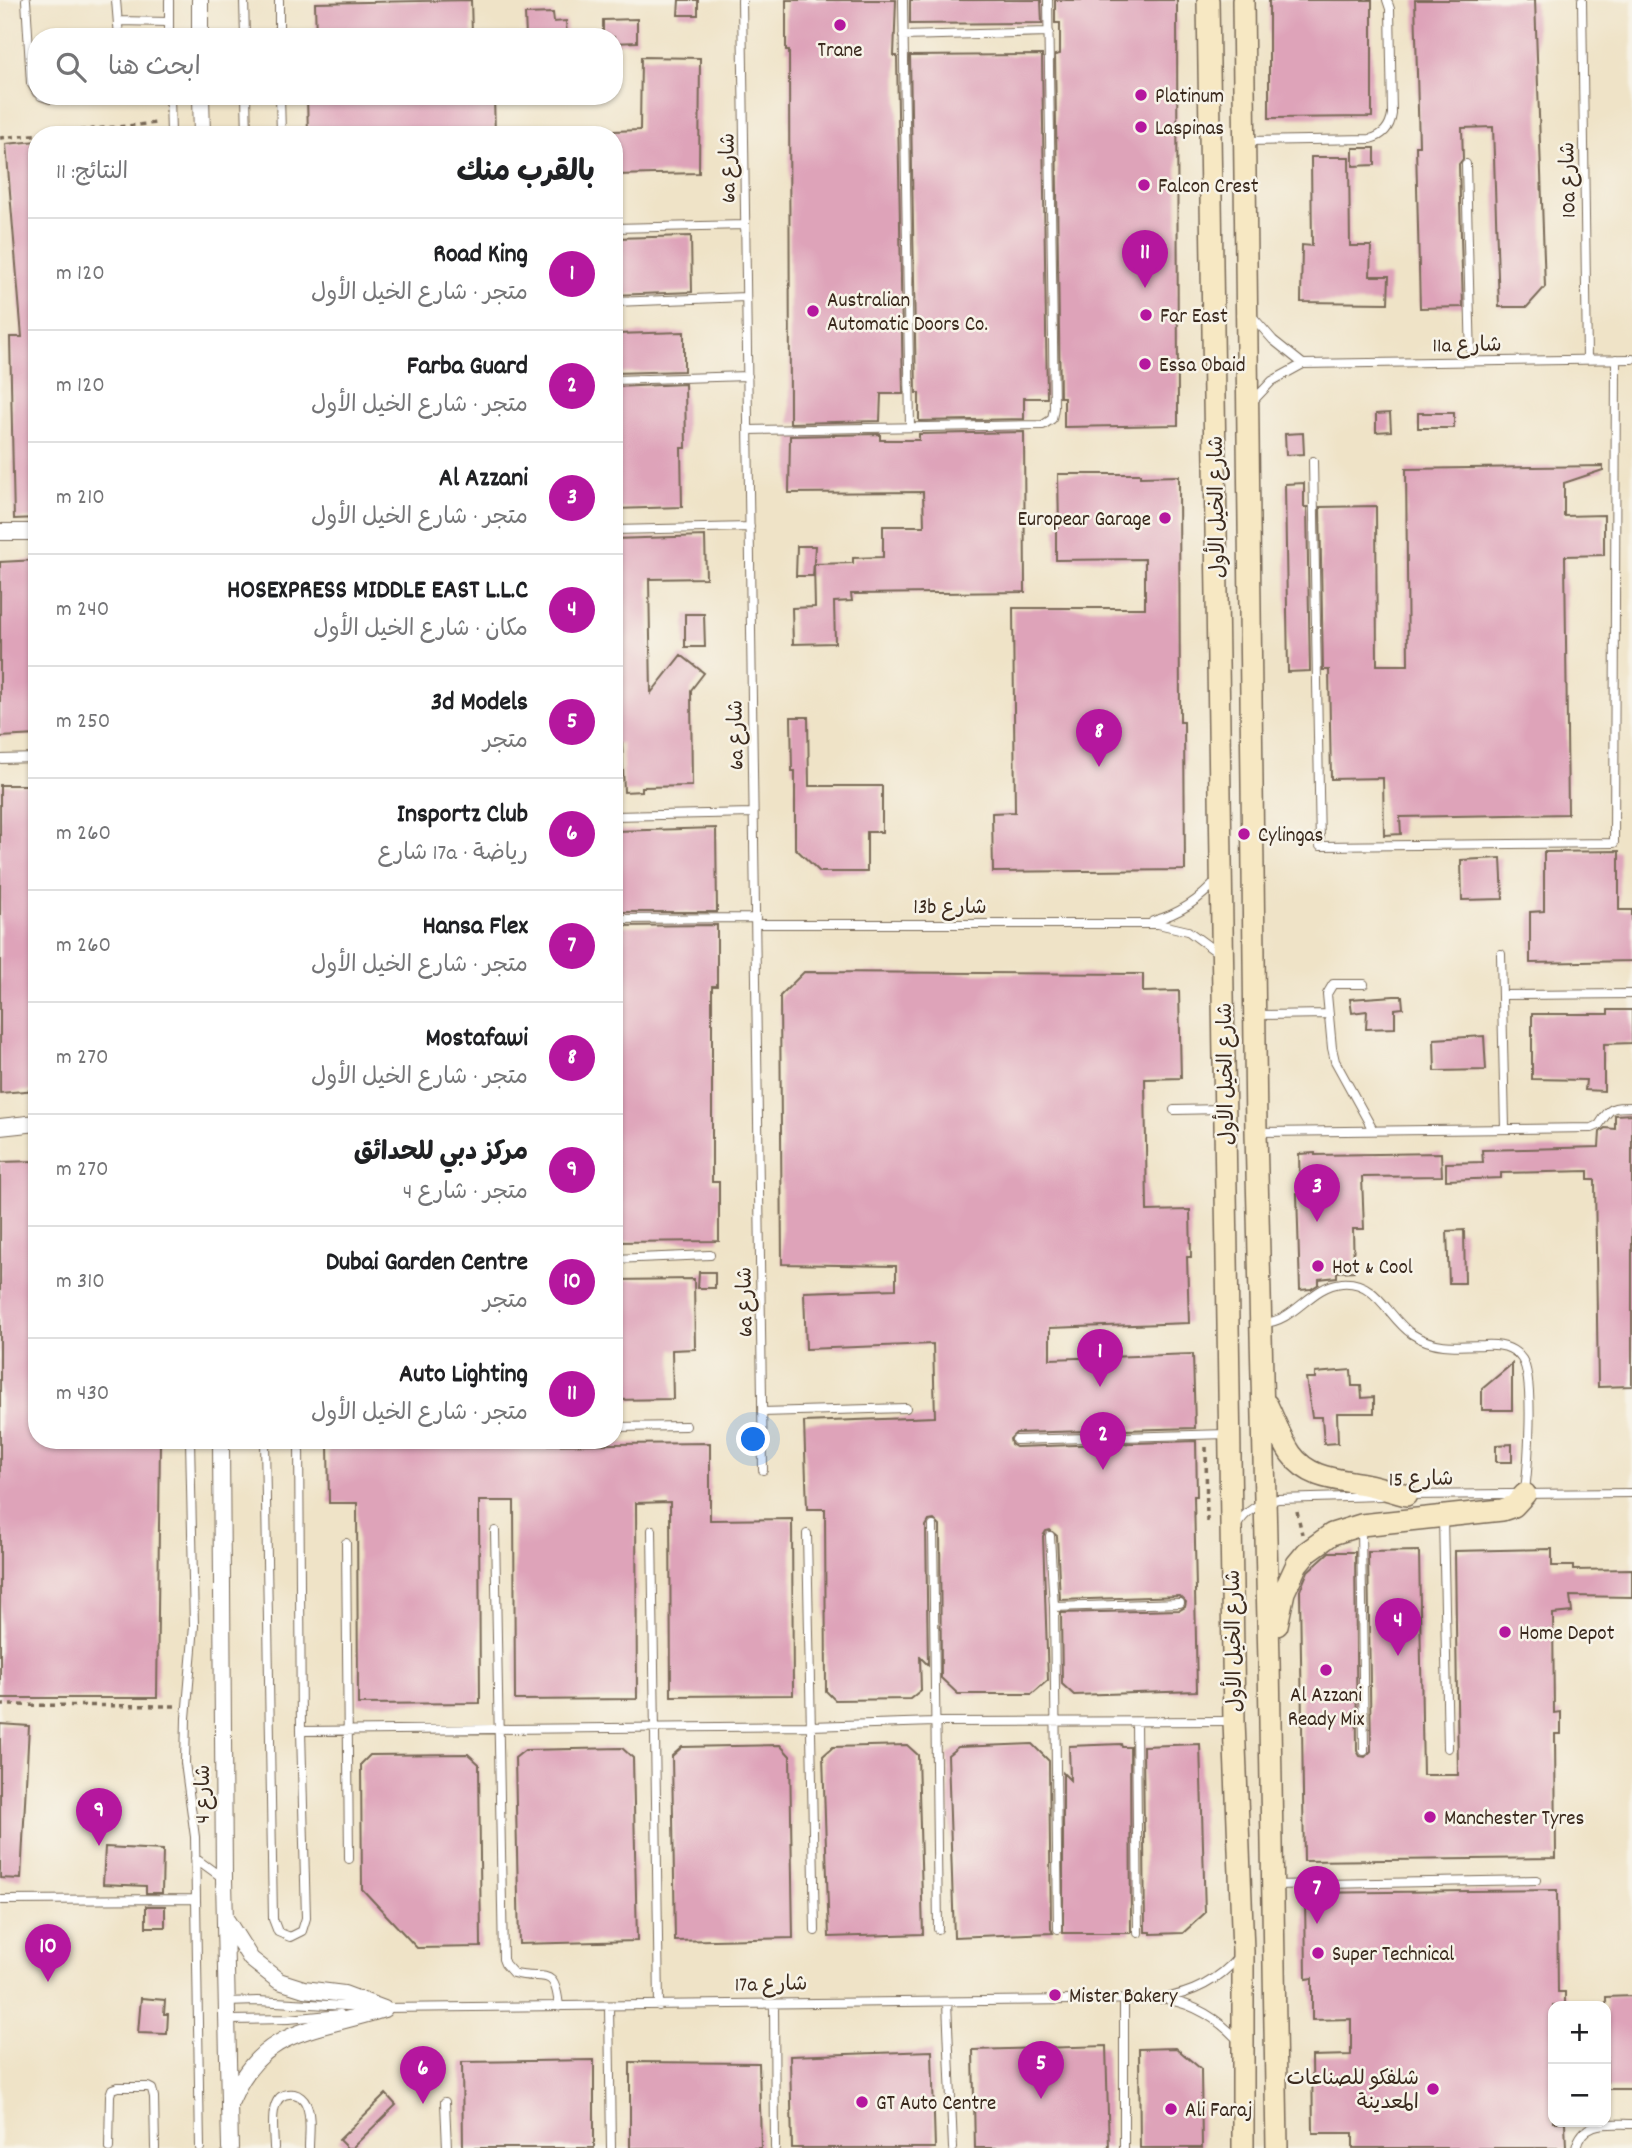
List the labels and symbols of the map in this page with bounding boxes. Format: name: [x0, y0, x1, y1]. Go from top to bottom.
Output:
marker: Trane: [832, 17, 848, 33]
place label: Trane: [818, 37, 862, 67]
place label: Platinum: [1155, 83, 1224, 113]
marker: Platinum: [1133, 87, 1149, 103]
place label: Laspinas: [1155, 115, 1224, 145]
marker: Laspinas: [1133, 119, 1149, 135]
street label: 6a شارع: [714, 132, 746, 203]
street label: 10a شارع: [1554, 142, 1586, 218]
place label: Falcon Crest: [1158, 173, 1259, 203]
marker: Falcon Crest: [1136, 177, 1152, 193]
pin: 11: [1122, 230, 1168, 288]
place label: Australian Automatic Doors Co.: [827, 287, 988, 341]
marker: Australian Automatic Doors Co.: [805, 303, 821, 319]
place label: Far East: [1160, 303, 1228, 333]
marker: Far East: [1138, 307, 1154, 323]
street label: 11a شارع: [1432, 331, 1502, 363]
place label: Essa Obaid: [1159, 352, 1246, 382]
marker: Essa Obaid: [1137, 356, 1153, 372]
street label: شارع الخيل الأول: [1201, 435, 1235, 579]
place label: Europear Garage: [1017, 506, 1151, 536]
marker: Europear Garage: [1157, 510, 1173, 526]
street label: 6a شارع: [722, 699, 754, 770]
pin: 8: [1076, 709, 1122, 767]
place label: Cylingas: [1258, 822, 1323, 852]
marker: Cylingas: [1236, 826, 1252, 842]
street label: 13b شارع: [913, 894, 987, 924]
street label: شارع الخيل الأول: [1210, 1002, 1244, 1146]
pin: 3: [1294, 1164, 1340, 1222]
place label: Hot & Cool: [1332, 1254, 1413, 1284]
marker: Hot & Cool: [1310, 1258, 1326, 1274]
street label: 6a شارع: [731, 1266, 763, 1337]
pin: 1: [1077, 1329, 1123, 1387]
pin: 2: [1080, 1412, 1126, 1470]
your location: [736, 1422, 770, 1456]
street label: شارع 15: [1388, 1465, 1454, 1497]
street label: شارع الخيل الأول: [1218, 1569, 1252, 1713]
pin: 4: [1375, 1598, 1421, 1656]
place label: Home Depot: [1519, 1620, 1615, 1650]
marker: Home Depot: [1497, 1624, 1513, 1640]
marker: Al Azzani Ready Mix: [1318, 1662, 1334, 1678]
place label: Al Azzani Ready Mix: [1288, 1682, 1364, 1736]
street label: شارع 4: [190, 1765, 220, 1823]
pin: 9: [76, 1788, 122, 1846]
place label: Manchester Tyres: [1444, 1805, 1584, 1835]
marker: Manchester Tyres: [1422, 1809, 1438, 1825]
pin: 7: [1294, 1866, 1340, 1924]
pin: 10: [25, 1924, 71, 1982]
place label: Super Technical: [1332, 1941, 1454, 1971]
marker: Super Technical: [1310, 1945, 1326, 1961]
street label: 17a شارع: [734, 1970, 808, 2002]
place label: Mister Bakery: [1069, 1983, 1178, 2013]
marker: Mister Bakery: [1047, 1987, 1063, 2003]
pin: 5: [1018, 2041, 1064, 2099]
pin: 6: [400, 2046, 446, 2104]
place label: شلفكو للصناعات المعدينة: [1287, 2065, 1419, 2119]
marker: شلفكو للصناعات المعدينة: [1425, 2081, 1441, 2097]
place label: GT Auto Centre: [876, 2090, 996, 2120]
marker: GT Auto Centre: [854, 2094, 870, 2110]
place label: Ali Faraj: [1185, 2097, 1252, 2127]
marker: Ali Faraj: [1163, 2101, 1179, 2117]

